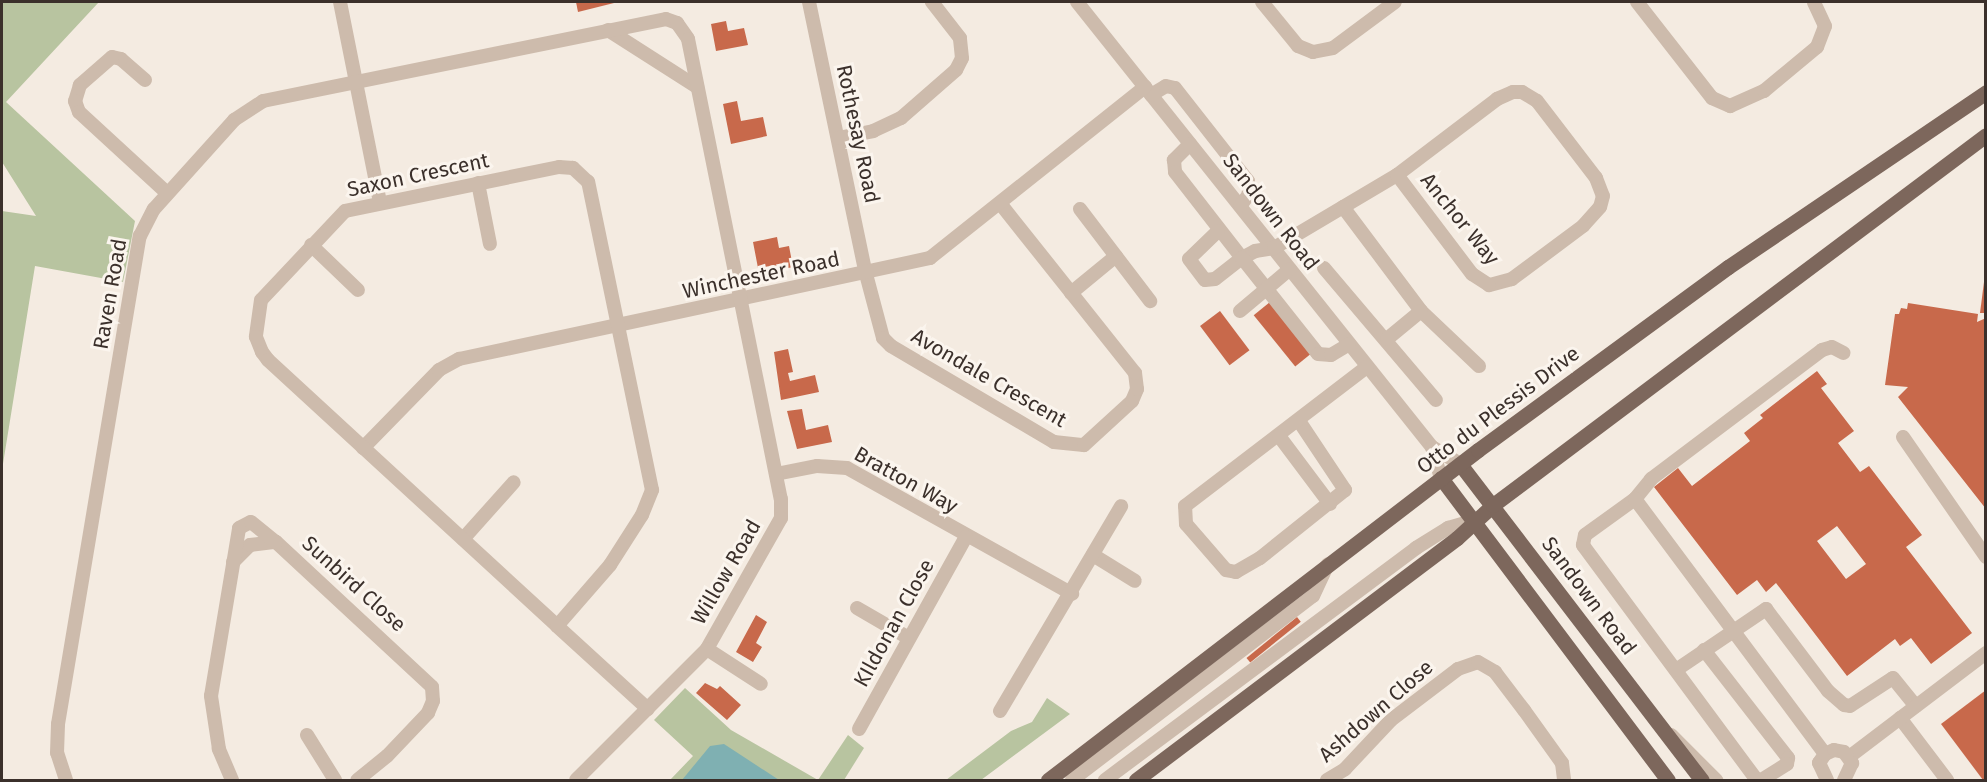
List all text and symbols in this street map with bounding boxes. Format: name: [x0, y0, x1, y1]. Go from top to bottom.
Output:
street label: Rothesay Road: [831, 62, 885, 206]
street label: Saxon Crescent: [345, 148, 491, 202]
street label: Sandown Road: [1218, 149, 1324, 275]
street label: Anchor Way: [1415, 168, 1505, 270]
street label: Raven Road: [88, 237, 132, 351]
street label: Winchester Road: [680, 246, 842, 304]
street label: Avondale Crescent: [907, 323, 1071, 433]
street label: Otto du Plessis Drive: [1412, 341, 1584, 479]
street label: Bratton Way: [850, 441, 962, 519]
street label: Willow Road: [686, 515, 766, 629]
street label: Sunbird Close: [297, 531, 411, 637]
street label: Sandown Road: [1536, 532, 1642, 660]
street label: KIldonan Close: [849, 555, 939, 691]
street label: Ashdown Close: [1314, 655, 1438, 767]

